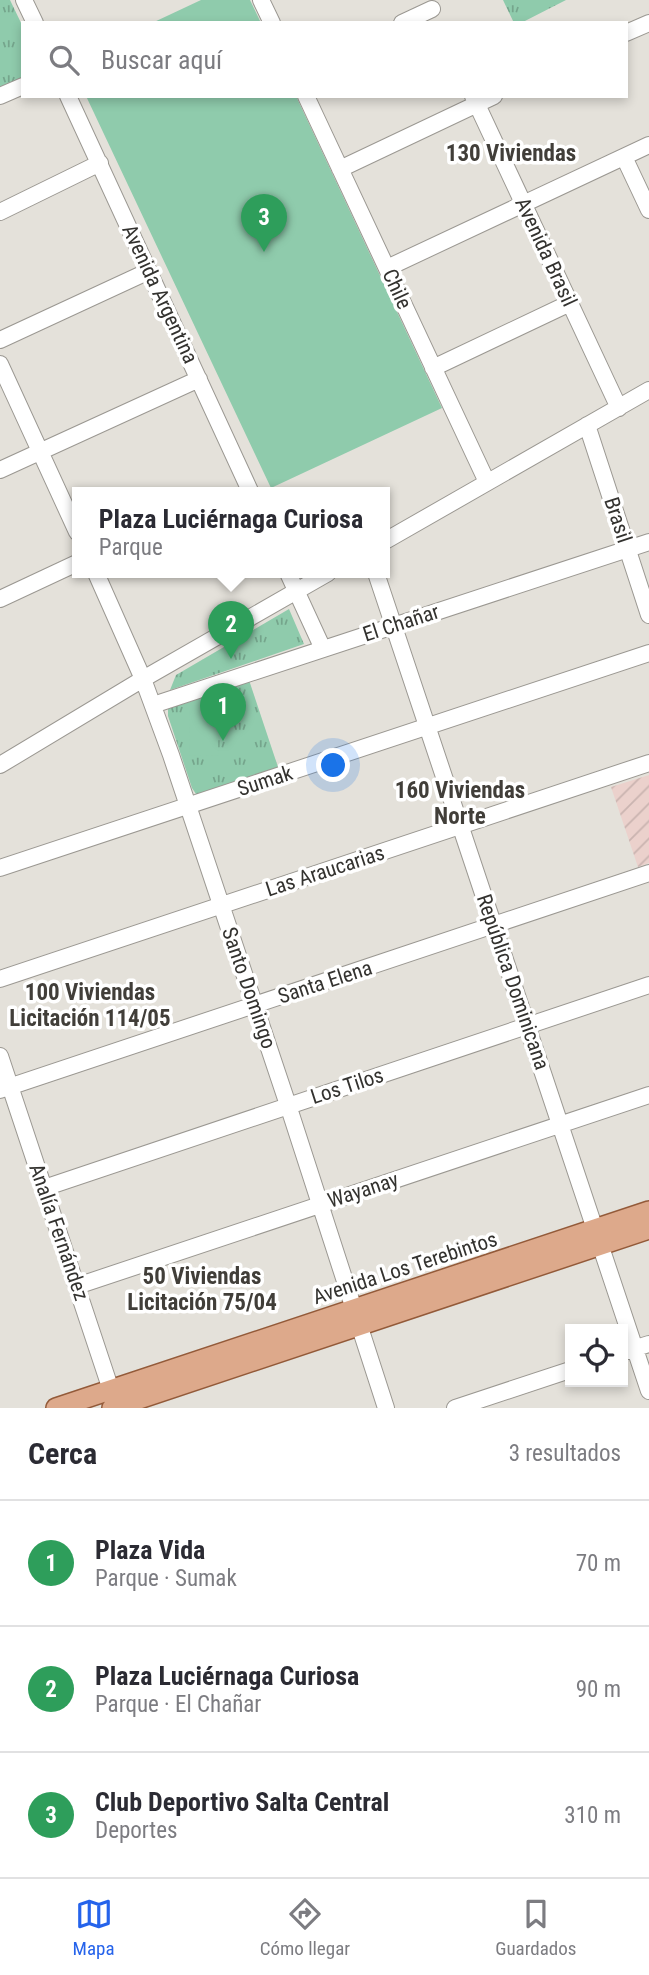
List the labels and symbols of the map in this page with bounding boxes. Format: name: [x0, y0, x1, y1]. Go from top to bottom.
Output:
district label: 130 Viviendas: [446, 140, 576, 167]
pin: 3: [241, 194, 287, 252]
street label: Avenida Brasil: [510, 194, 582, 310]
street label: Avenida Argentina: [117, 221, 203, 367]
street label: Chile: [377, 265, 417, 313]
street label: Brasil: [599, 494, 637, 546]
street label: El Chañar: [360, 599, 442, 647]
pin: 2: [208, 601, 254, 659]
pin: 1: [200, 683, 246, 741]
your location: [316, 748, 350, 782]
street label: Sumak: [234, 761, 296, 801]
district label: 160 Viviendas Norte: [395, 777, 525, 830]
street label: Las Araucarias: [263, 841, 387, 901]
street label: República Dominicana: [472, 891, 554, 1073]
street label: Santo Domingo: [217, 924, 281, 1052]
street label: Santa Elena: [275, 956, 375, 1008]
district label: 100 Viviendas Licitación 114/05: [9, 979, 171, 1032]
street label: Los Tilos: [308, 1063, 386, 1109]
street label: Analía Fernández: [24, 1160, 94, 1304]
street label: Wayanay: [325, 1167, 402, 1213]
street label: Avenida Los Terebintos: [310, 1227, 500, 1309]
district label: 50 Viviendas Licitación 75/04: [127, 1263, 277, 1316]

